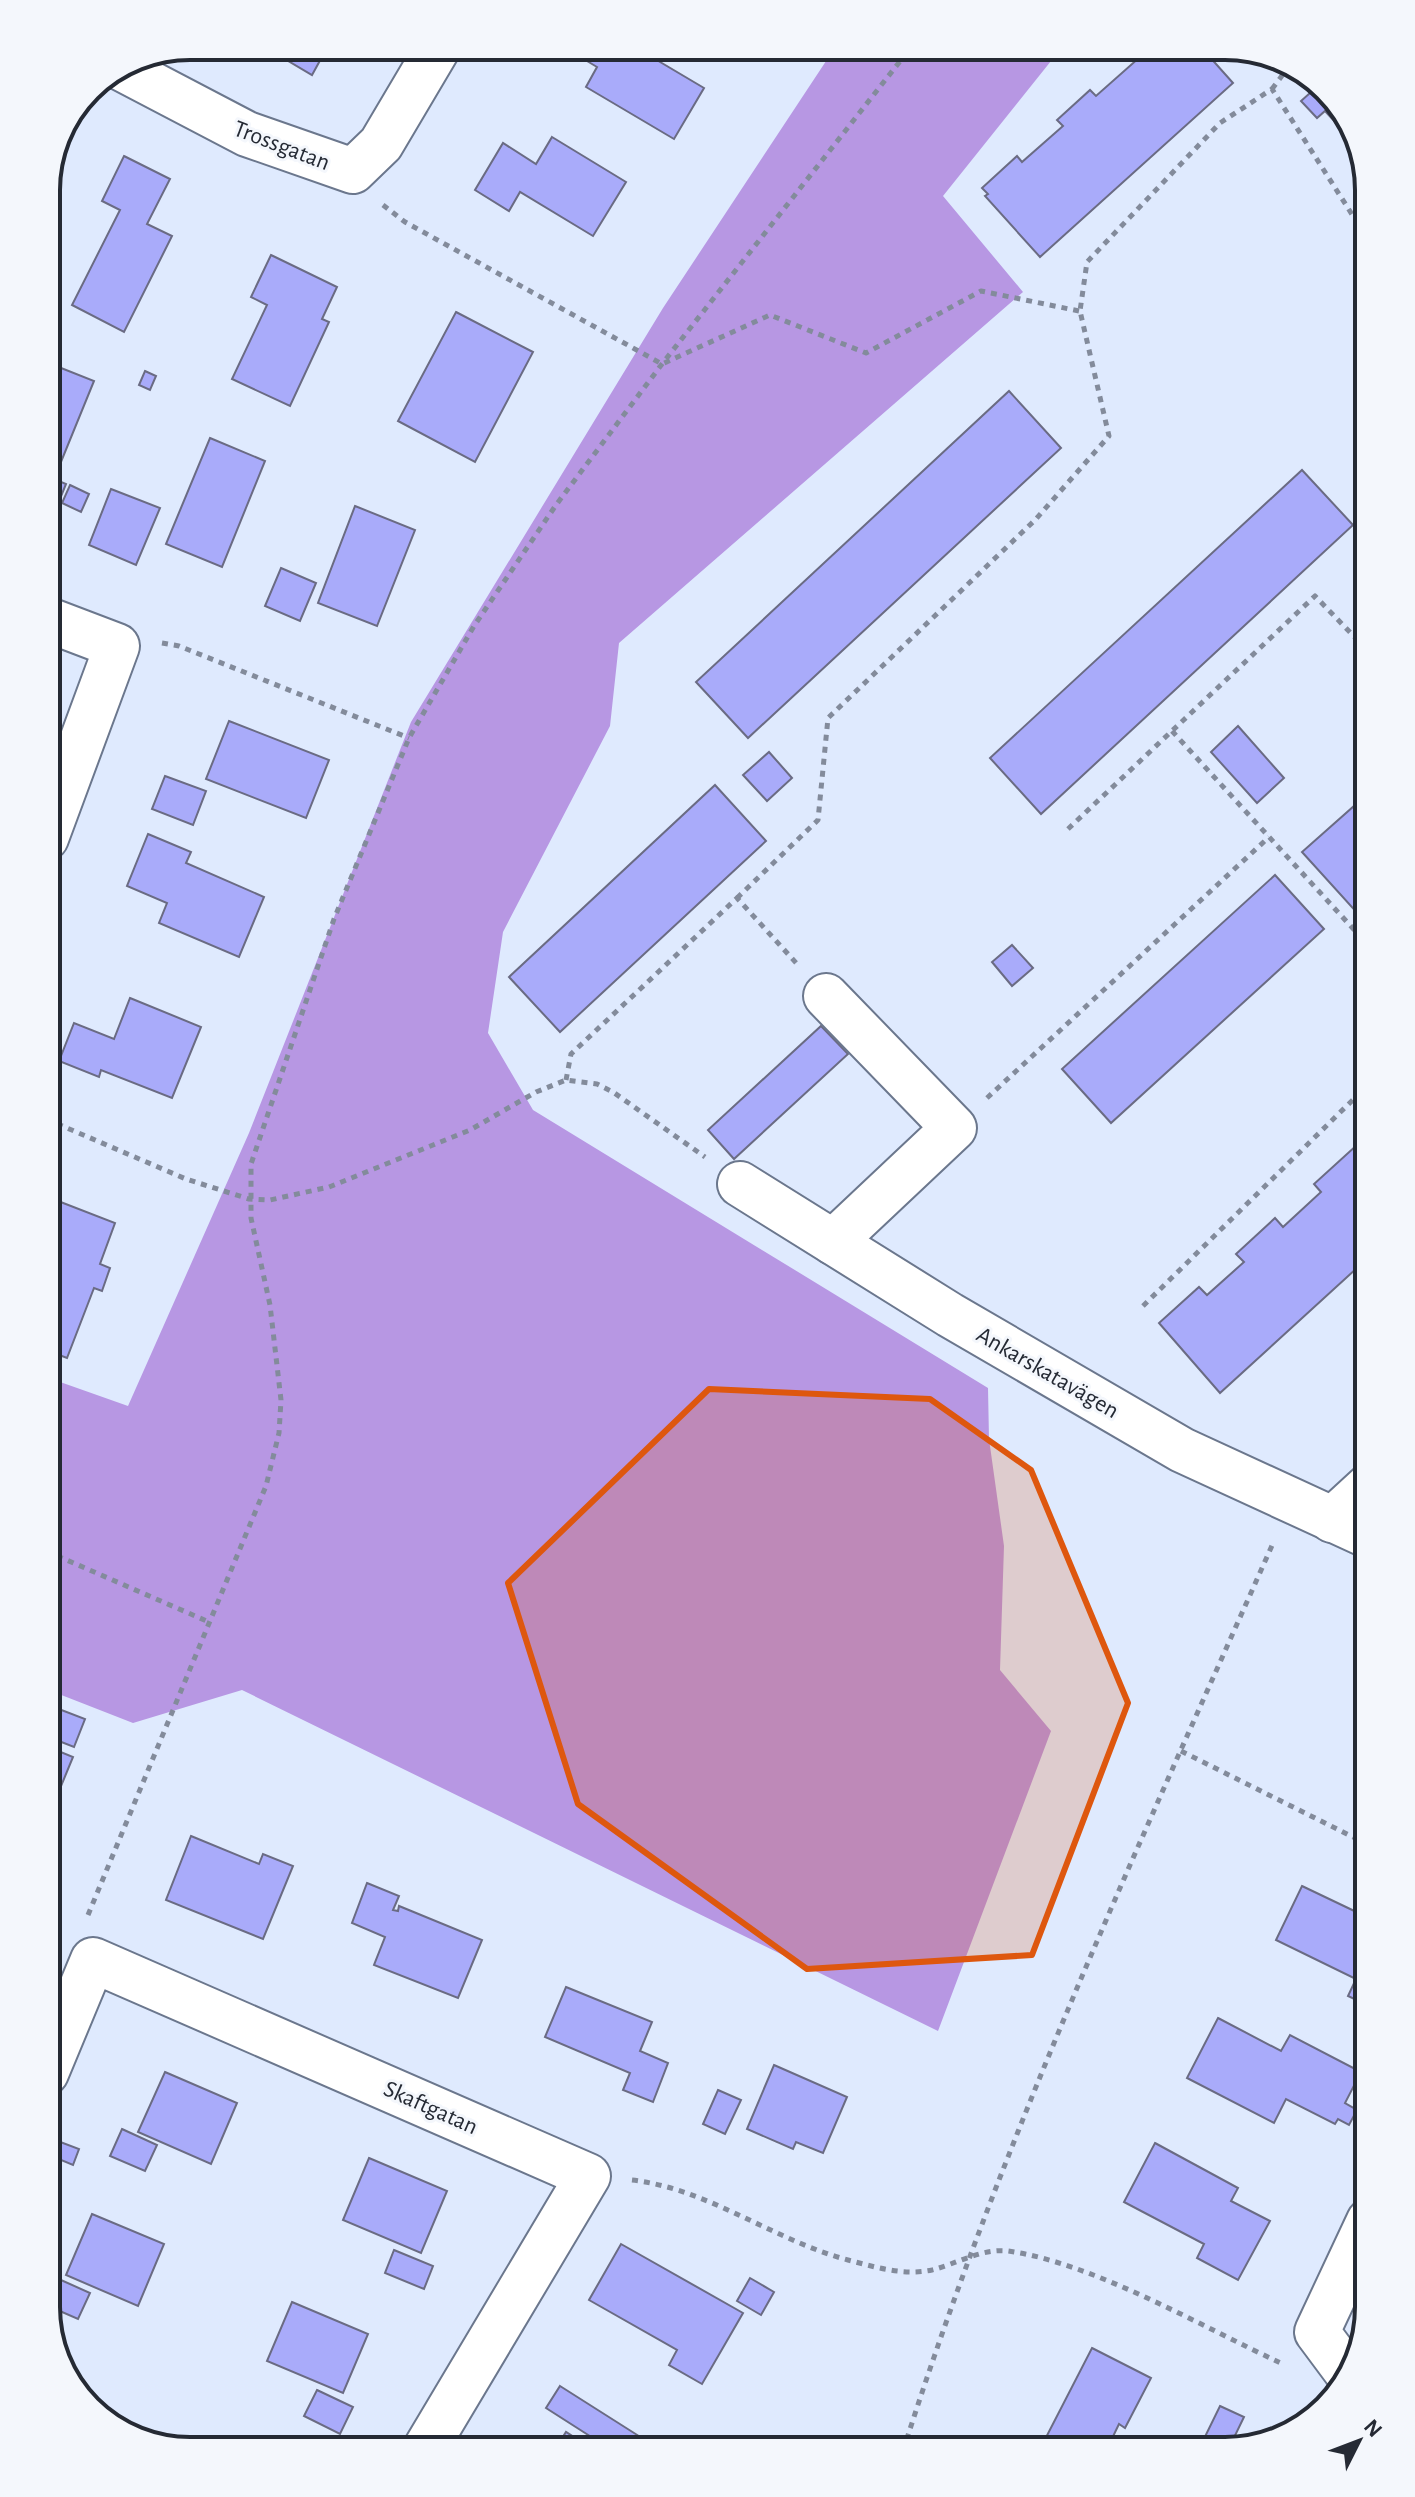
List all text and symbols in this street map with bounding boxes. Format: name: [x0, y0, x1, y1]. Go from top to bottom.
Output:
street label: Trossgatan: [230, 117, 333, 175]
street label: Ankarskatavägen: [972, 1322, 1123, 1423]
street label: Skaftgatan: [380, 2077, 481, 2139]
north arrow: [1319, 2401, 1399, 2481]
text: N: [1360, 2415, 1386, 2441]

